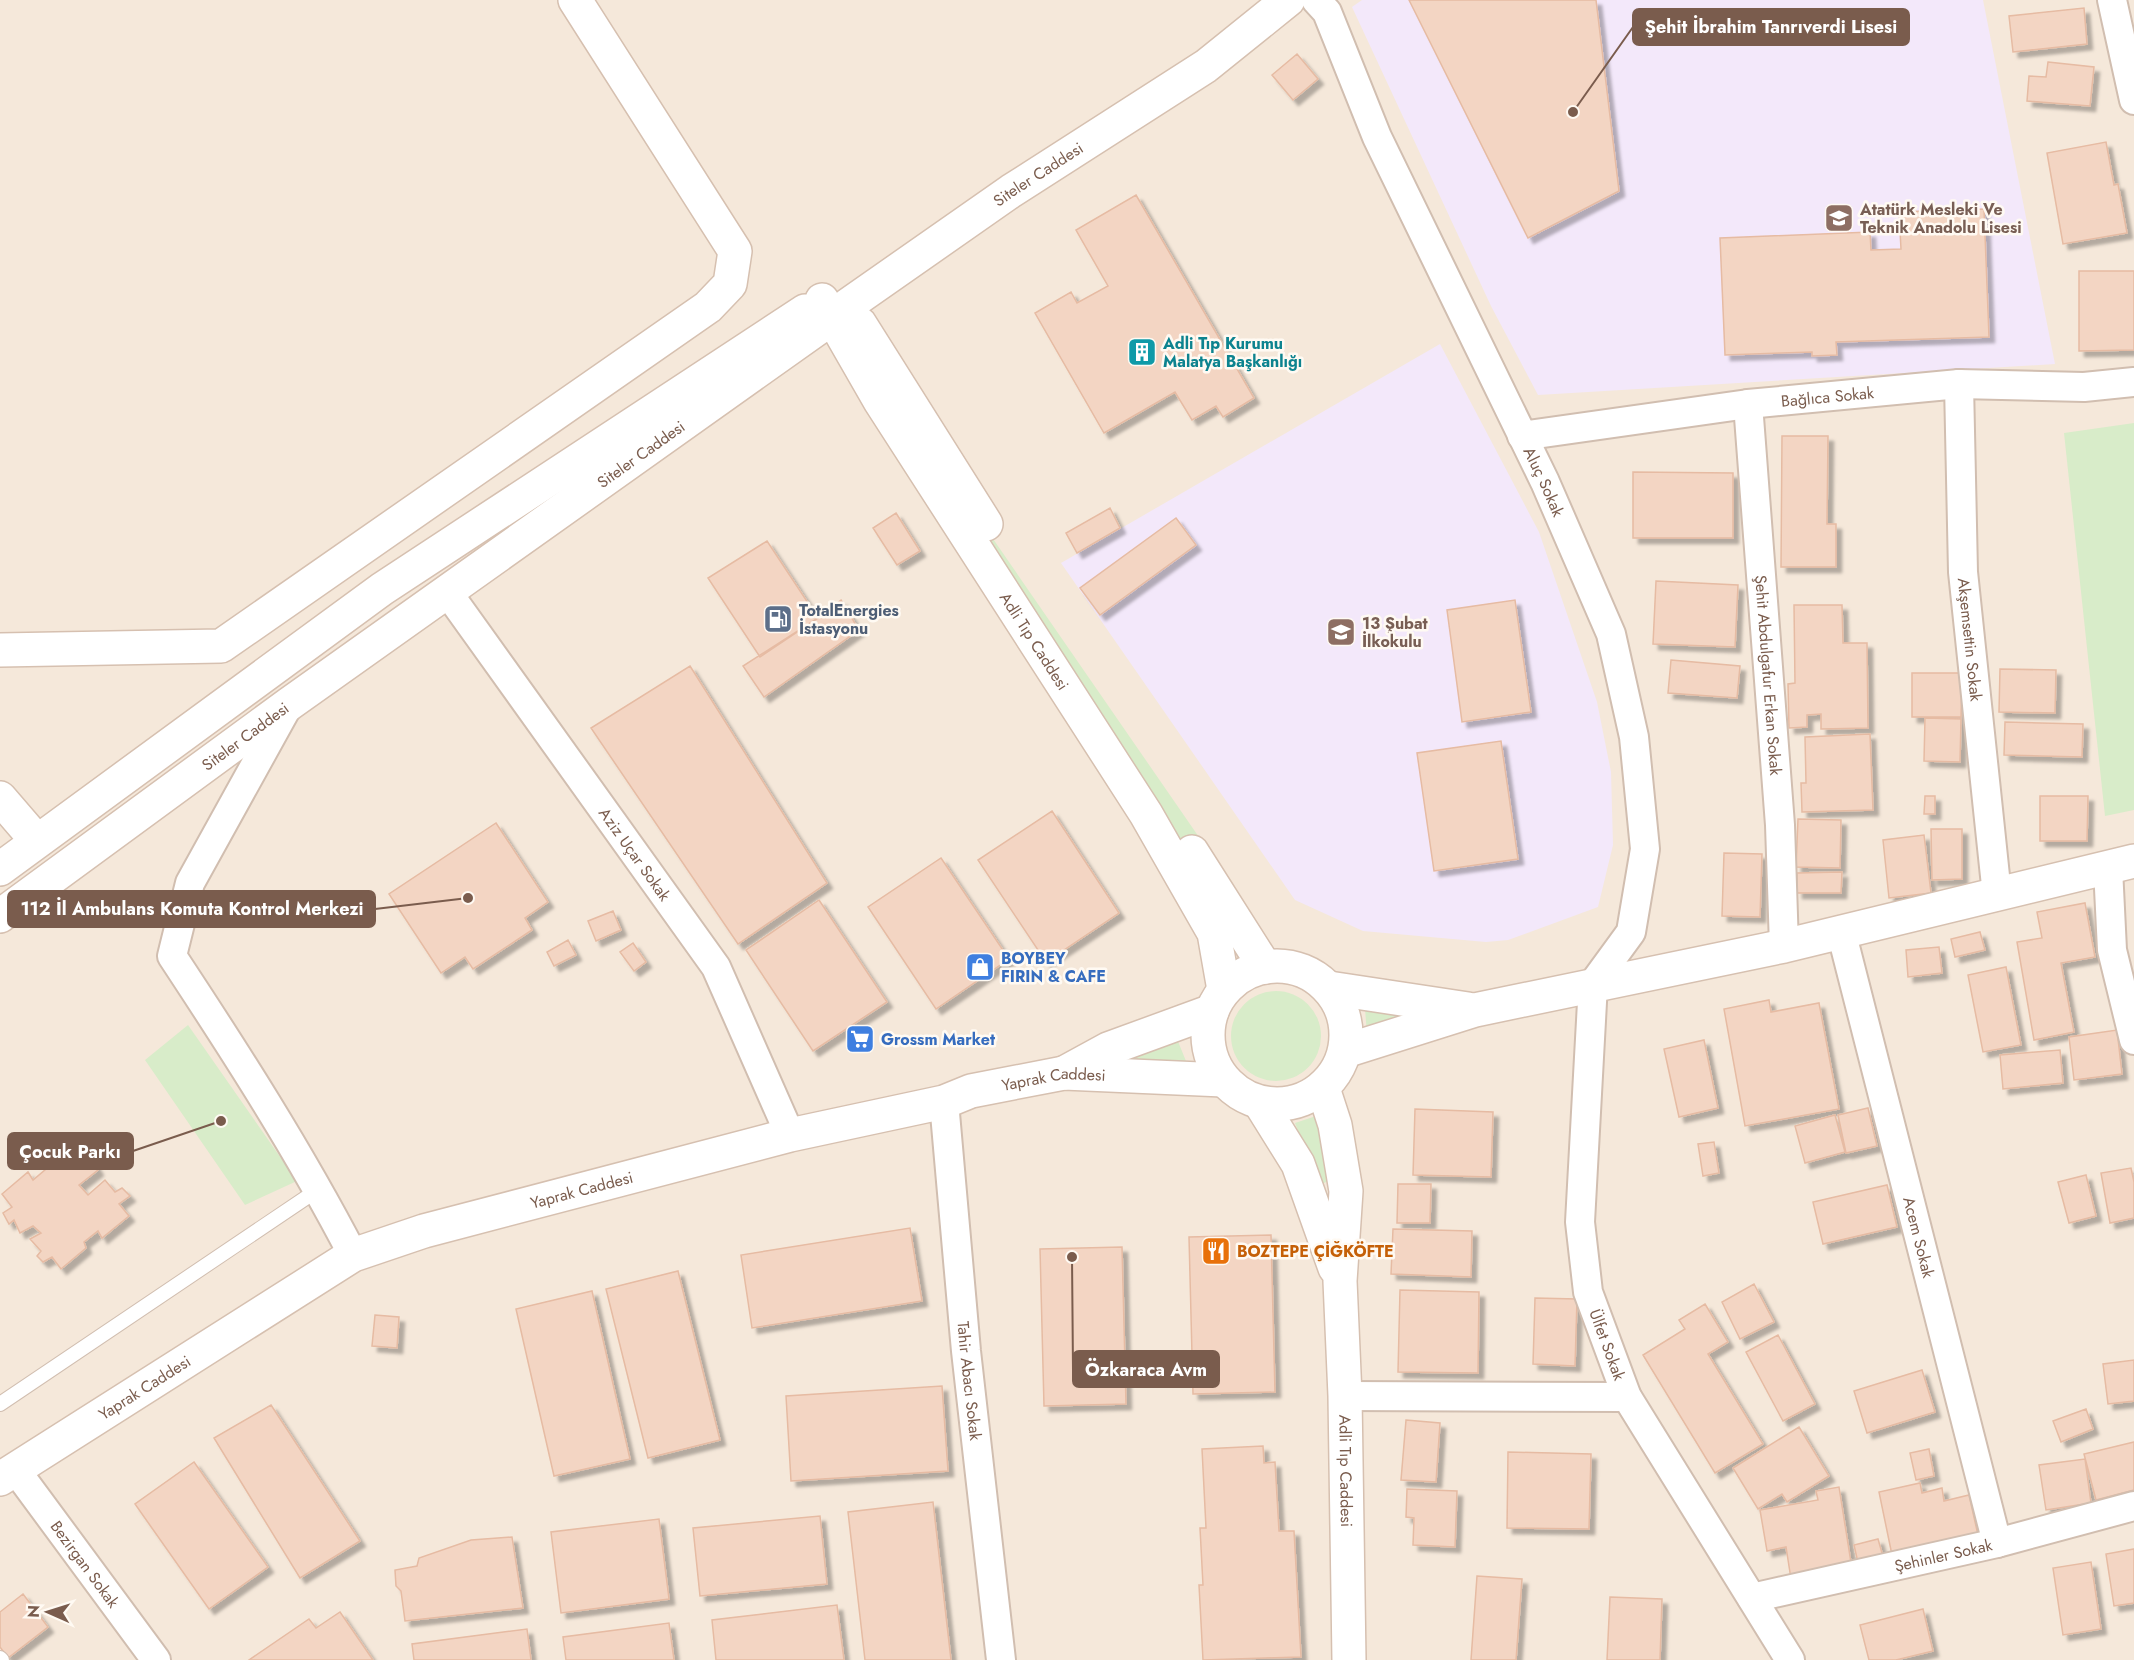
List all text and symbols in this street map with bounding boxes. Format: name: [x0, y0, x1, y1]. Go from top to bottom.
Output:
callout: Şehit İbrahim Tanrıverdi Lisesi: [1633, 9, 1909, 45]
text: Şehit İbrahim Tanrıverdi Lisesi: [1645, 14, 1897, 40]
street label: Siteler Caddesi: [989, 137, 1088, 212]
place label: Atatürk Mesleki Ve Teknik Anadolu Lisesi: [1859, 198, 2022, 239]
school or university icon: Atatürk Mesleki Ve Teknik Anadolu Lisesi: [1823, 202, 1855, 234]
place label: Adli Tıp Kurumu Malatya Başkanlığı: [1162, 332, 1302, 373]
building icon: Adli Tıp Kurumu Malatya Başkanlığı: [1126, 336, 1158, 368]
street label: Bağlıca Sokak: [1780, 381, 1876, 413]
street label: Siteler Caddesi: [592, 415, 690, 494]
street label: Aluç Sokak: [1518, 443, 1570, 521]
street label: Şehit Abdulgafur Erkan Sokak: [1749, 574, 1787, 777]
street label: Akşemsettin Sokak: [1952, 577, 1988, 703]
street label: Adli Tıp Caddesi: [994, 588, 1074, 695]
place label: TotalEnergies İstasyonu: [799, 599, 899, 640]
fuel station icon: TotalEnergies İstasyonu: [762, 603, 794, 635]
place label: 13 Şubat İlkokulu: [1362, 612, 1429, 653]
school or university icon: 13 Şubat İlkokulu: [1325, 616, 1357, 648]
street label: Siteler Caddesi: [197, 697, 294, 776]
street label: Aziz Uçar Sokak: [593, 803, 677, 906]
callout: 112 İl Ambulans Komuta Kontrol Merkezi: [8, 891, 375, 927]
text: 112 İl Ambulans Komuta Kontrol Merkezi: [20, 896, 364, 922]
place label: BOYBEY FIRIN & CAFE: [1001, 947, 1106, 988]
shop icon: BOYBEY FIRIN & CAFE: [964, 951, 996, 983]
supermarket icon: Grossm Market: [844, 1023, 876, 1055]
place label: Grossm Market: [881, 1028, 996, 1051]
street label: Yaprak Caddesi: [1000, 1062, 1106, 1097]
callout: Çocuk Parkı: [8, 1133, 133, 1169]
text: Çocuk Parkı: [19, 1139, 121, 1165]
street label: Yaprak Caddesi: [528, 1166, 636, 1215]
street label: Acem Sokak: [1897, 1194, 1940, 1281]
restaurant icon: BOZTEPE ÇİĞKÖFTE: [1200, 1235, 1232, 1267]
place label: BOZTEPE ÇİĞKÖFTE: [1237, 1240, 1394, 1263]
street label: Ülfet Sokak: [1583, 1306, 1631, 1385]
street label: Tahir Abacı Sokak: [951, 1320, 987, 1443]
street label: Yaprak Caddesi: [94, 1350, 195, 1426]
callout: Özkaraca Avm: [1073, 1351, 1219, 1387]
text: Özkaraca Avm: [1085, 1357, 1207, 1383]
street label: Adli Tıp Caddesi: [1333, 1414, 1358, 1527]
street label: Bezirgan Sokak: [45, 1516, 125, 1613]
street label: Şehinler Sokak: [1892, 1533, 1995, 1578]
north arrow: [18, 1582, 78, 1642]
text: N: [22, 1604, 45, 1618]

